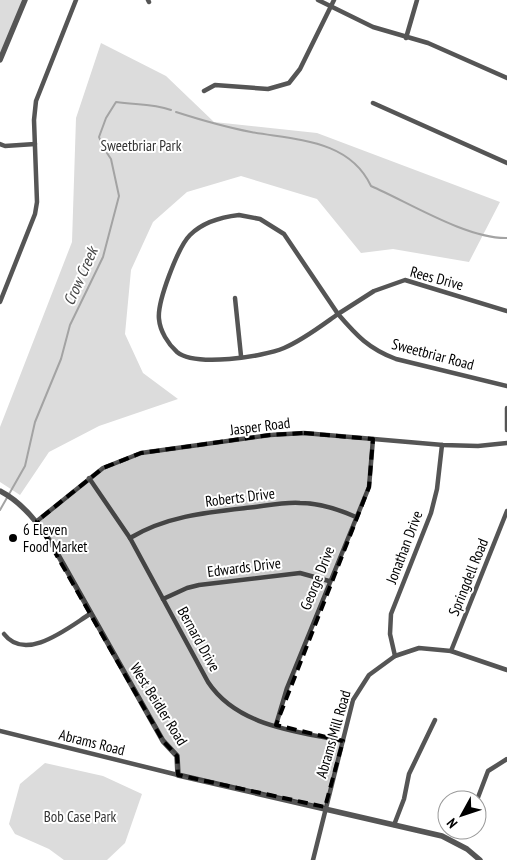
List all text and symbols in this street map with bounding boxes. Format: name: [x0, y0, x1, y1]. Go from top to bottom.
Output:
park label: Sweetbriar Park: [101, 136, 182, 155]
water label: Crow Creek: [58, 242, 102, 308]
street label: Rees Drive: [408, 262, 466, 294]
street label: Sweetbriar Road: [390, 334, 476, 374]
street label: Jasper Road: [228, 413, 291, 439]
street label: Roberts Drive: [204, 483, 276, 511]
street label: Jonathan Drive: [381, 508, 427, 587]
place label: 6 Eleven Food Market: [23, 520, 88, 556]
marker: 6 Eleven Food Market: [7, 532, 19, 544]
street label: Springdell Road: [444, 536, 492, 618]
street label: George Drive: [296, 543, 338, 613]
street label: Edwards Drive: [206, 553, 282, 581]
street label: Bernard Drive: [173, 603, 225, 675]
street label: West Beidler Road: [126, 659, 192, 749]
street label: Abrams Mill Road: [311, 688, 355, 780]
street label: Abrams Road: [57, 725, 127, 759]
north arrow: [437, 790, 487, 840]
park label: Bob Case Park: [44, 807, 116, 826]
text: N: [443, 815, 461, 832]

